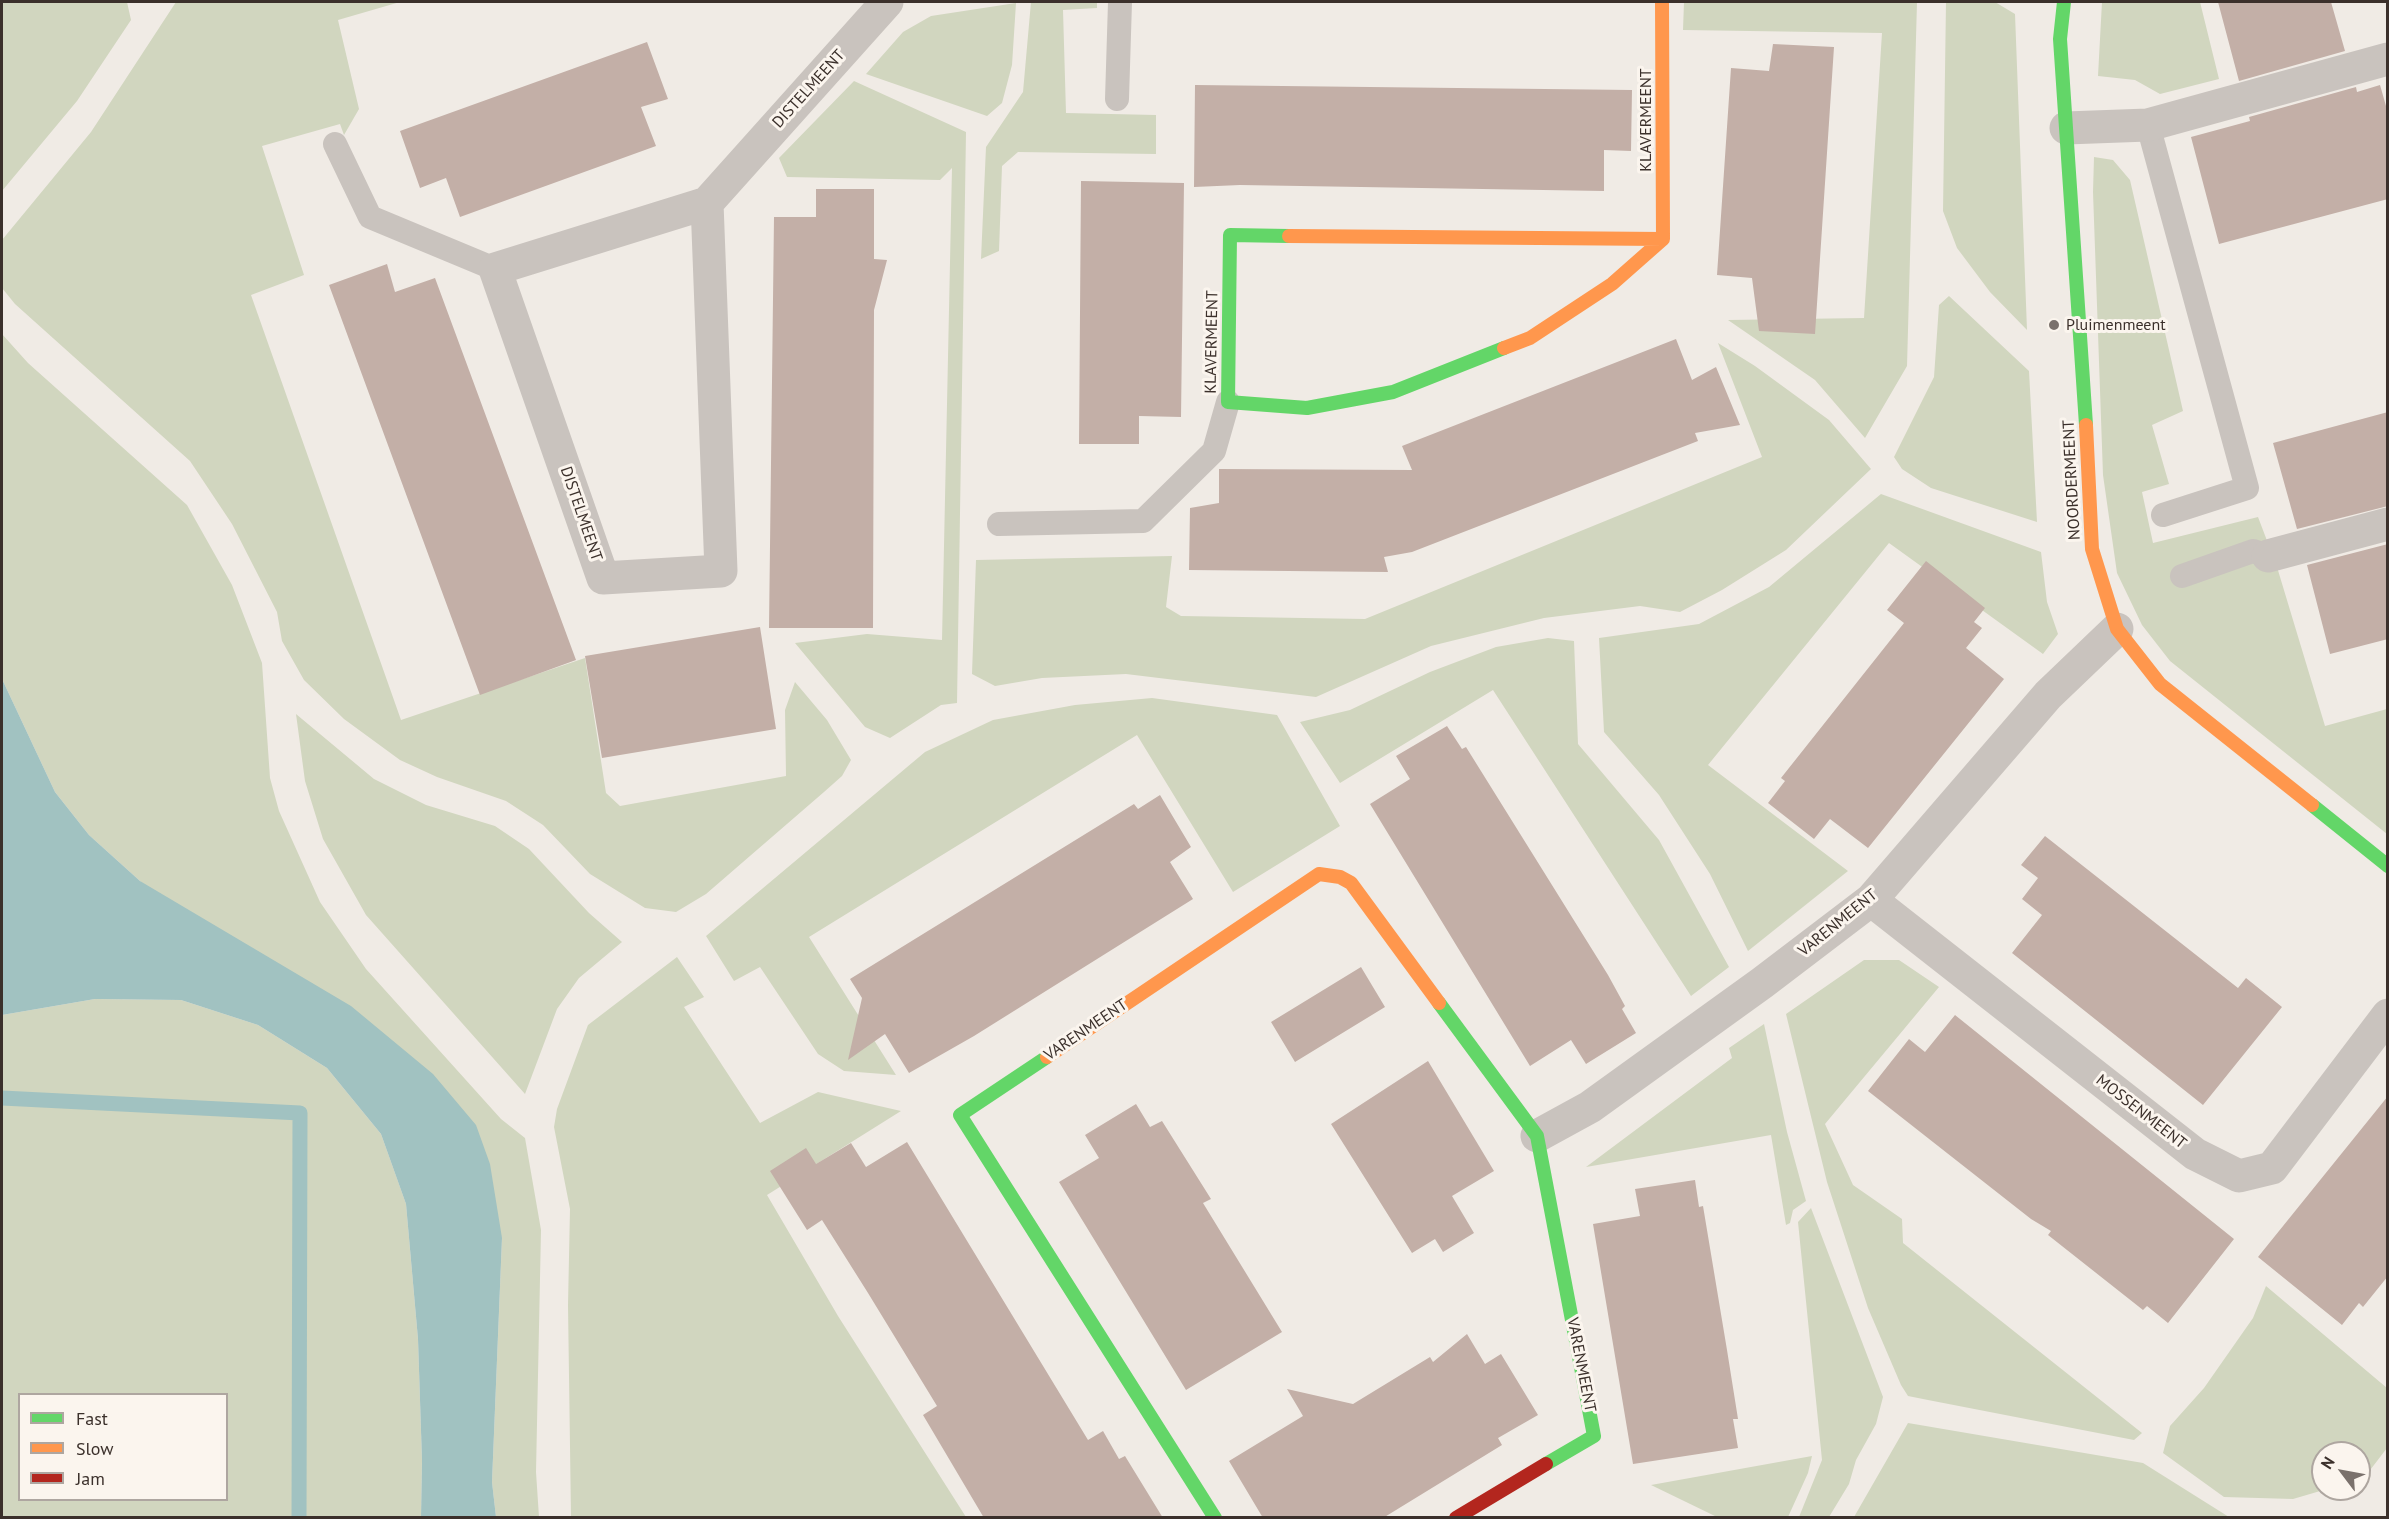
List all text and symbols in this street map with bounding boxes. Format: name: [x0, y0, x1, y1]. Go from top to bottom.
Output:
street label: DISTELMEENT: [769, 46, 849, 132]
street label: KLAVERMEENT: [1636, 68, 1656, 172]
street label: KLAVERMEENT: [1201, 290, 1223, 394]
place label: Pluimenmeent: [2066, 315, 2166, 335]
marker: Pluimenmeent: [2047, 318, 2061, 332]
street label: NOORDERMEENT: [2059, 419, 2085, 541]
street label: DISTELMEENT: [556, 464, 606, 564]
street label: VARENMEENT: [1795, 885, 1881, 961]
street label: VARENMEENT: [1041, 995, 1131, 1065]
street label: MOSSENMEENT: [2092, 1071, 2190, 1153]
street label: VARENMEENT: [1562, 1316, 1600, 1414]
legend: [18, 1393, 228, 1501]
text: Fast: [76, 1407, 108, 1430]
text: Slow: [76, 1437, 114, 1460]
north arrow: [2311, 1441, 2371, 1501]
text: N: [2316, 1453, 2339, 1472]
text: Jam: [76, 1467, 105, 1490]

